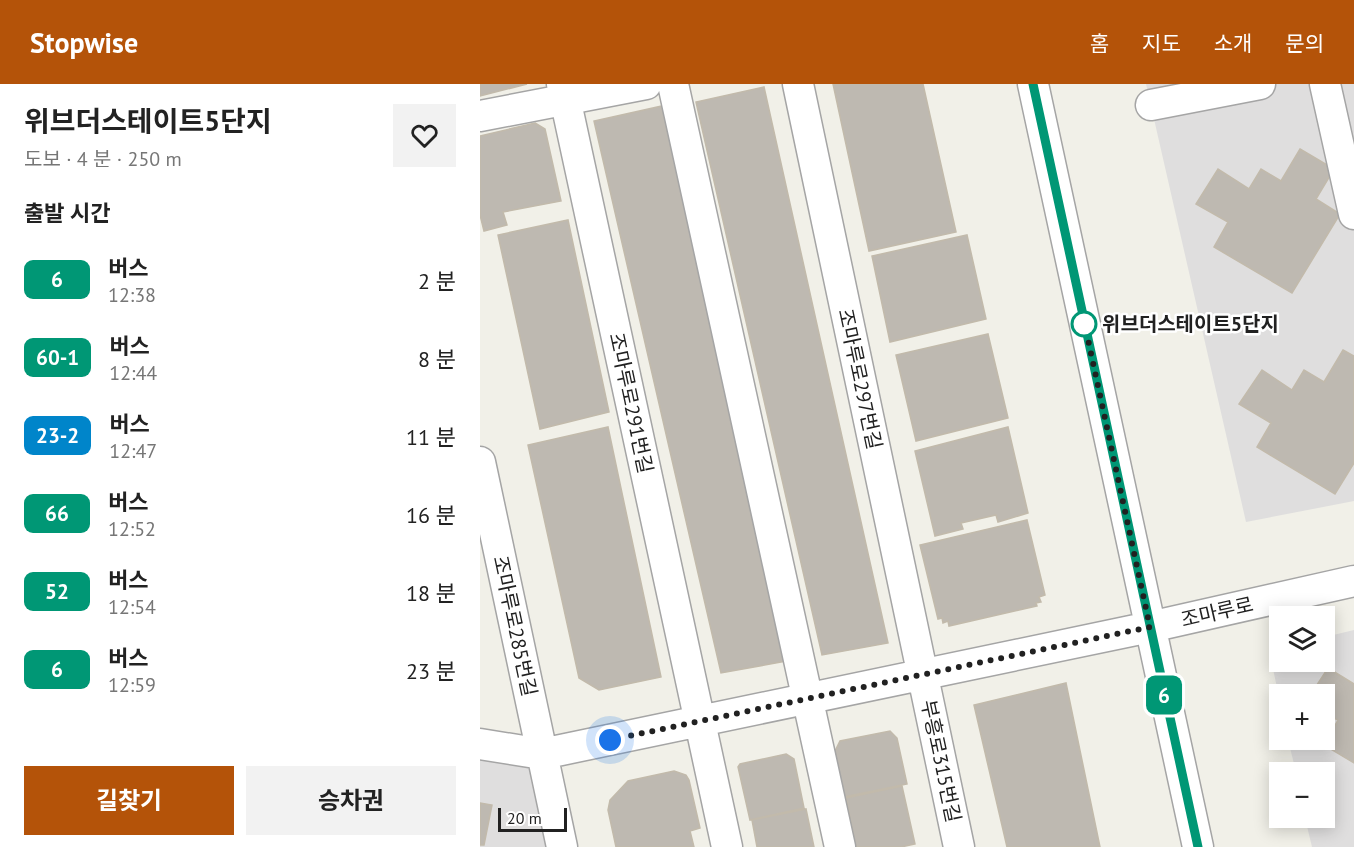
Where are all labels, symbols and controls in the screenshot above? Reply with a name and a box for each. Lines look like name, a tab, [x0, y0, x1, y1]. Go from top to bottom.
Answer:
text: Stopwise	[30, 24, 138, 61]
text: 홈	[1090, 30, 1109, 57]
text: 지도	[1142, 30, 1181, 57]
text: 소개	[1214, 30, 1252, 57]
text: 문의	[1285, 30, 1324, 57]
text: 위브더스테이트5단지	[24, 102, 272, 139]
button: heart	[393, 104, 456, 167]
text: 도보 · 4 분 · 250 m	[24, 146, 182, 172]
text: 출발 시간	[24, 199, 111, 227]
text: 버스	[108, 254, 148, 282]
text: 6	[51, 266, 63, 293]
text: 2 분	[418, 267, 456, 295]
text: 12:38	[108, 282, 156, 308]
street label: 조마루로297번길	[832, 306, 888, 452]
marker: 위브더스테이트5단지	[1071, 311, 1097, 337]
place label: 위브더스테이트5단지	[1102, 311, 1279, 337]
street label: 조마루로291번길	[603, 330, 659, 476]
text: 버스	[109, 332, 150, 360]
text: 60-1	[36, 344, 79, 371]
text: 8 분	[418, 345, 456, 373]
text: 12:44	[109, 360, 157, 386]
text: 버스	[109, 410, 150, 438]
text: 23-2	[36, 422, 79, 449]
text: 11 분	[406, 423, 456, 451]
text: 12:47	[109, 438, 157, 464]
text: 버스	[108, 488, 148, 516]
text: 66	[45, 500, 69, 527]
text: 16 분	[406, 501, 456, 529]
text: 12:52	[108, 516, 156, 542]
street label: 조마루로285번길	[487, 553, 543, 699]
text: 버스	[108, 566, 148, 594]
text: 52	[45, 578, 69, 605]
text: 18 분	[406, 579, 456, 607]
street label: 조마루로	[1178, 591, 1256, 633]
text: 12:54	[108, 594, 156, 620]
map controls	[1269, 606, 1335, 828]
button: layers	[1269, 606, 1335, 672]
text: 버스	[108, 644, 148, 672]
text: 6	[51, 656, 63, 683]
text: 23 분	[406, 657, 456, 685]
text: 12:59	[108, 672, 156, 698]
line badge: 6	[1144, 676, 1184, 714]
text: 6	[1158, 682, 1170, 709]
button: +	[1269, 684, 1335, 750]
street label: 부흥로315번길	[915, 697, 967, 825]
your location	[595, 725, 625, 755]
button: −	[1269, 762, 1335, 828]
button: 길찾기	[24, 766, 234, 835]
button: 승차권	[246, 766, 456, 835]
scale bar	[498, 805, 567, 832]
text: 20 m	[507, 808, 542, 828]

